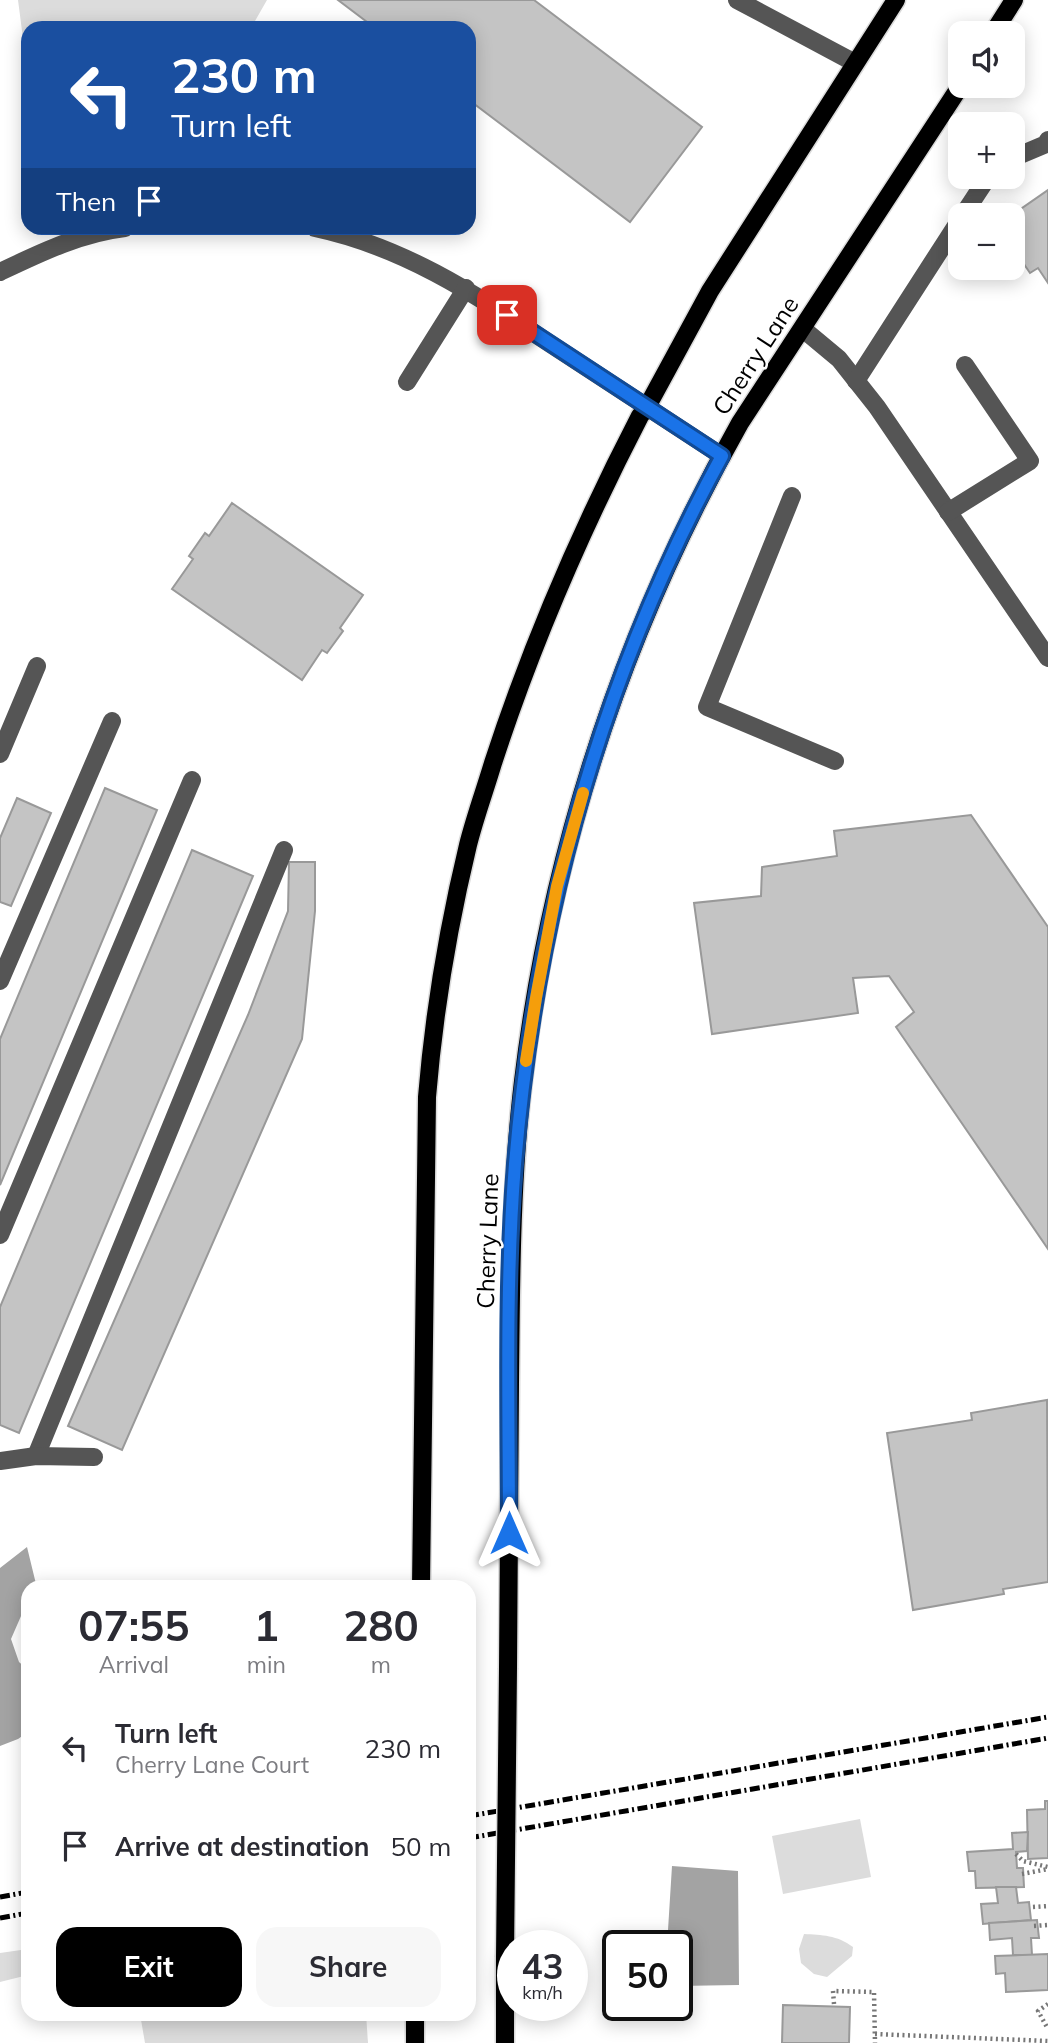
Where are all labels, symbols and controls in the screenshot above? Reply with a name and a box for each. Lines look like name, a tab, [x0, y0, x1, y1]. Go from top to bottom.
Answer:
map controls	[948, 21, 1025, 280]
button: sound	[948, 21, 1025, 98]
text: 230 m	[171, 44, 317, 105]
icon: left	[56, 49, 147, 140]
text: Turn left	[171, 105, 291, 145]
button: +	[948, 112, 1025, 189]
icon: arrive	[130, 182, 168, 220]
text: Then	[56, 185, 116, 218]
button: −	[948, 203, 1025, 280]
pin	[477, 285, 537, 345]
street label: Cherry Lane	[706, 291, 805, 420]
icon: arrive	[488, 296, 526, 334]
street label: Cherry Lane	[470, 1173, 504, 1309]
position arrow	[472, 1496, 546, 1570]
text: 07:55	[78, 1599, 189, 1652]
text: 1	[254, 1599, 279, 1652]
text: 280	[343, 1599, 419, 1652]
text: Arrival	[99, 1650, 169, 1679]
text: min	[247, 1650, 286, 1679]
text: m	[371, 1650, 391, 1679]
text: Turn left	[115, 1717, 217, 1750]
icon: left	[56, 1729, 94, 1767]
text: 230 m	[365, 1732, 441, 1765]
text: Cherry Lane Court	[115, 1750, 309, 1779]
icon: arrive	[56, 1827, 94, 1865]
text: Arrive at destination	[115, 1830, 370, 1863]
text: 50 m	[391, 1830, 451, 1863]
button: Exit	[56, 1927, 242, 2007]
button: Share	[256, 1927, 441, 2007]
speed limit sign: 50	[602, 1930, 693, 2021]
text: 43	[521, 1944, 564, 1988]
text: km/h	[522, 1981, 563, 2004]

